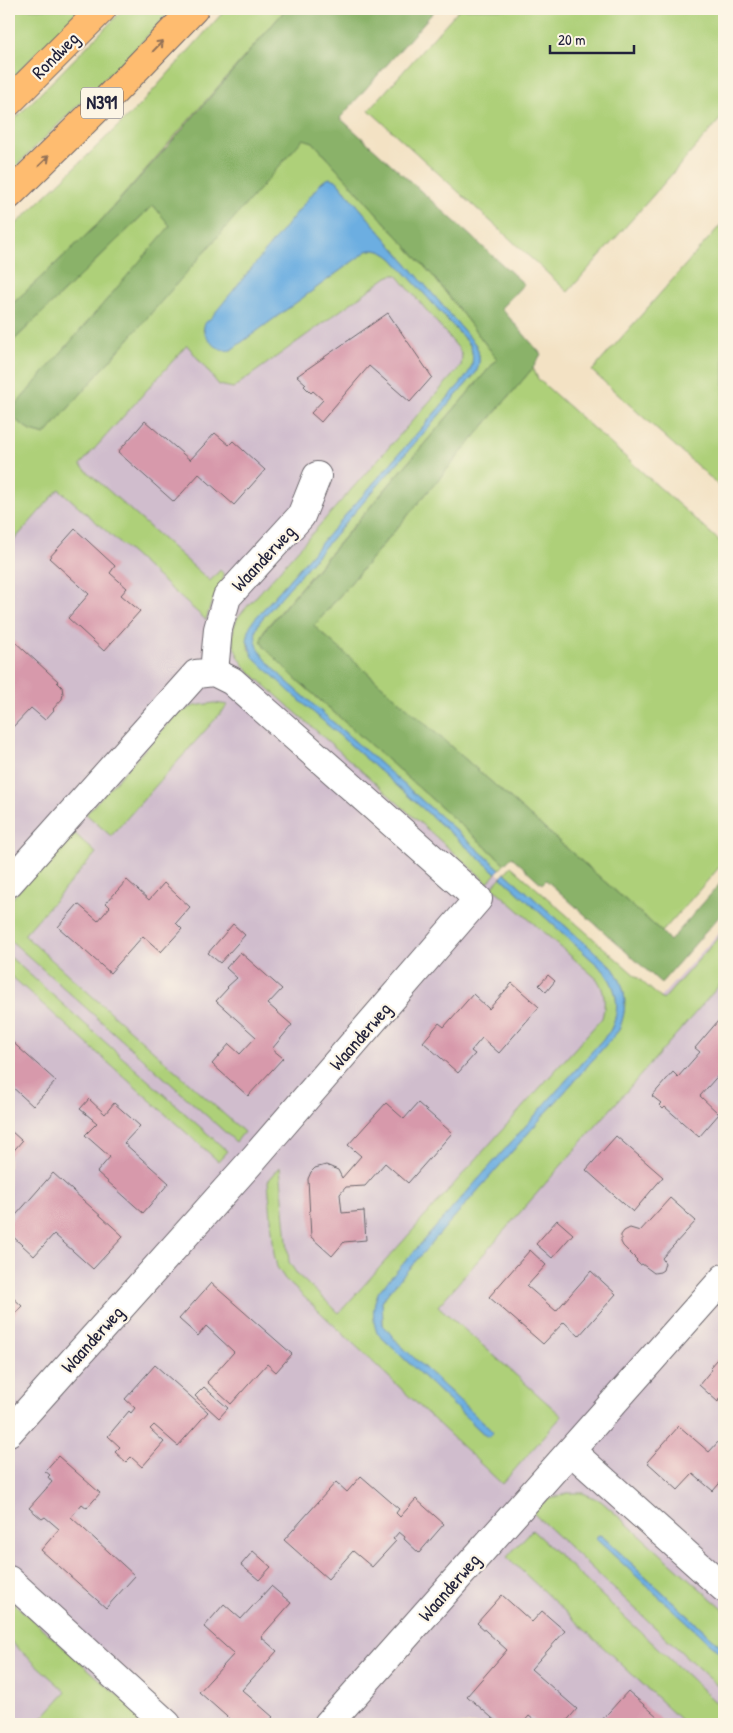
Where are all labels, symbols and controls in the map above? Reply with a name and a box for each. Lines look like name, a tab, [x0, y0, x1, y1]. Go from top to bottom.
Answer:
scale bar	[550, 22, 634, 54]
street label: Rondweg	[26, 26, 84, 84]
text: 20 m	[558, 29, 585, 50]
one-way arrow	[152, 39, 164, 52]
road number: N391	[81, 88, 123, 119]
one-way arrow	[37, 155, 50, 167]
street label: Waanderweg	[225, 519, 301, 597]
street label: Waanderweg	[323, 996, 397, 1076]
street label: Waanderweg	[55, 1300, 129, 1378]
street label: Waanderweg	[412, 1547, 486, 1627]

